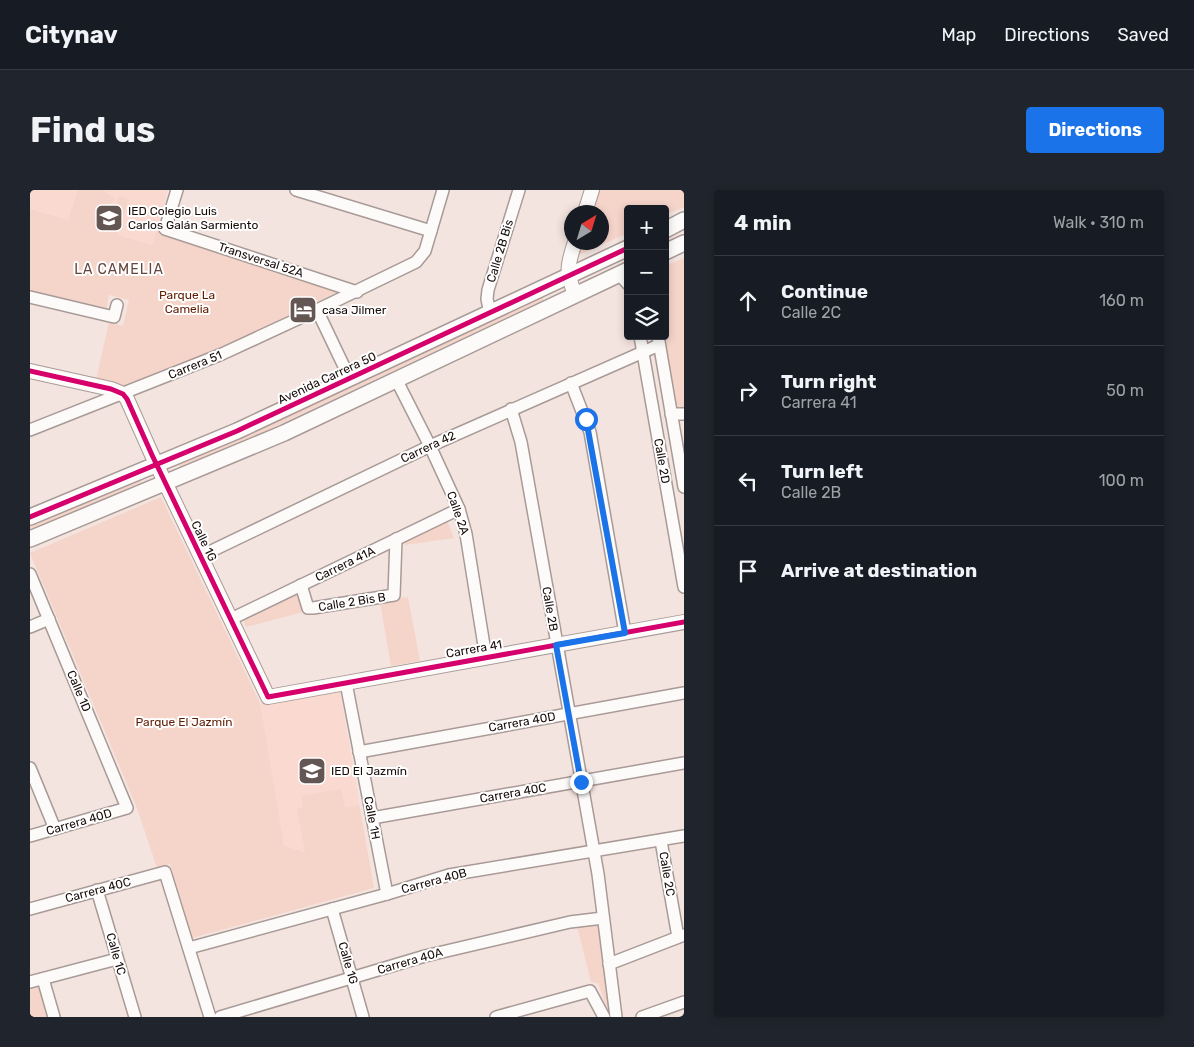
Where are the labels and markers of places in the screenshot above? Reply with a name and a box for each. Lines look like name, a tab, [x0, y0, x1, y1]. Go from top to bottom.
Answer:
school or university icon: IED Colegio Luis Carlos Galán Sarmiento	[94, 203, 124, 233]
place label: IED Colegio Luis Carlos Galán Sarmiento	[128, 204, 258, 232]
hotel icon: casa Jilmer	[288, 295, 318, 325]
place label: casa Jilmer	[322, 303, 387, 317]
school or university icon: IED El Jazmín	[297, 756, 327, 786]
place label: IED El Jazmín	[331, 764, 407, 778]

